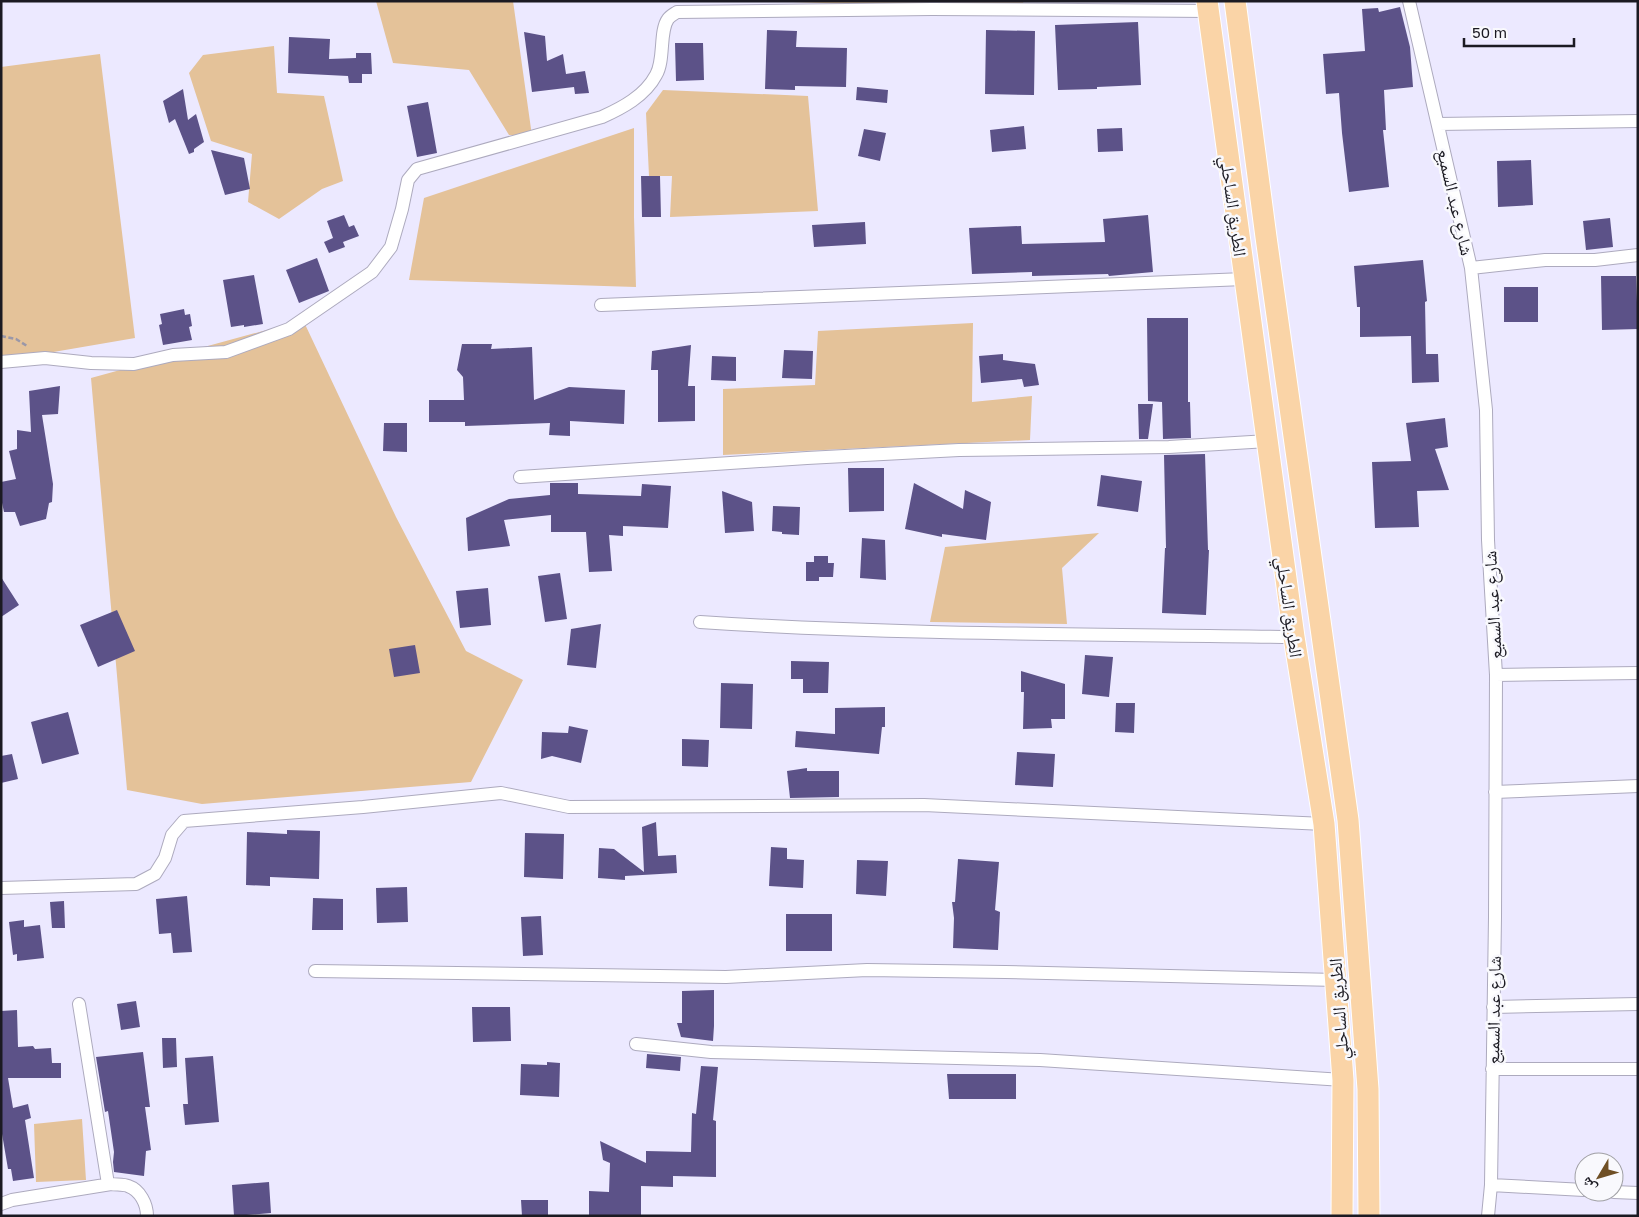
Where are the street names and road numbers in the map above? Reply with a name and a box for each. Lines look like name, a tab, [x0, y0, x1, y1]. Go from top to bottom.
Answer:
street label: شارع عبد السميع	[1431, 147, 1479, 258]
street label: الطريق الساحلي	[1211, 154, 1252, 259]
street label: شارع عبد السميع	[1478, 550, 1508, 660]
street label: الطريق الساحلي	[1267, 555, 1308, 660]
street label: شارع عبد السميع	[1481, 955, 1507, 1065]
street label: الطريق الساحلي	[1323, 957, 1357, 1061]

